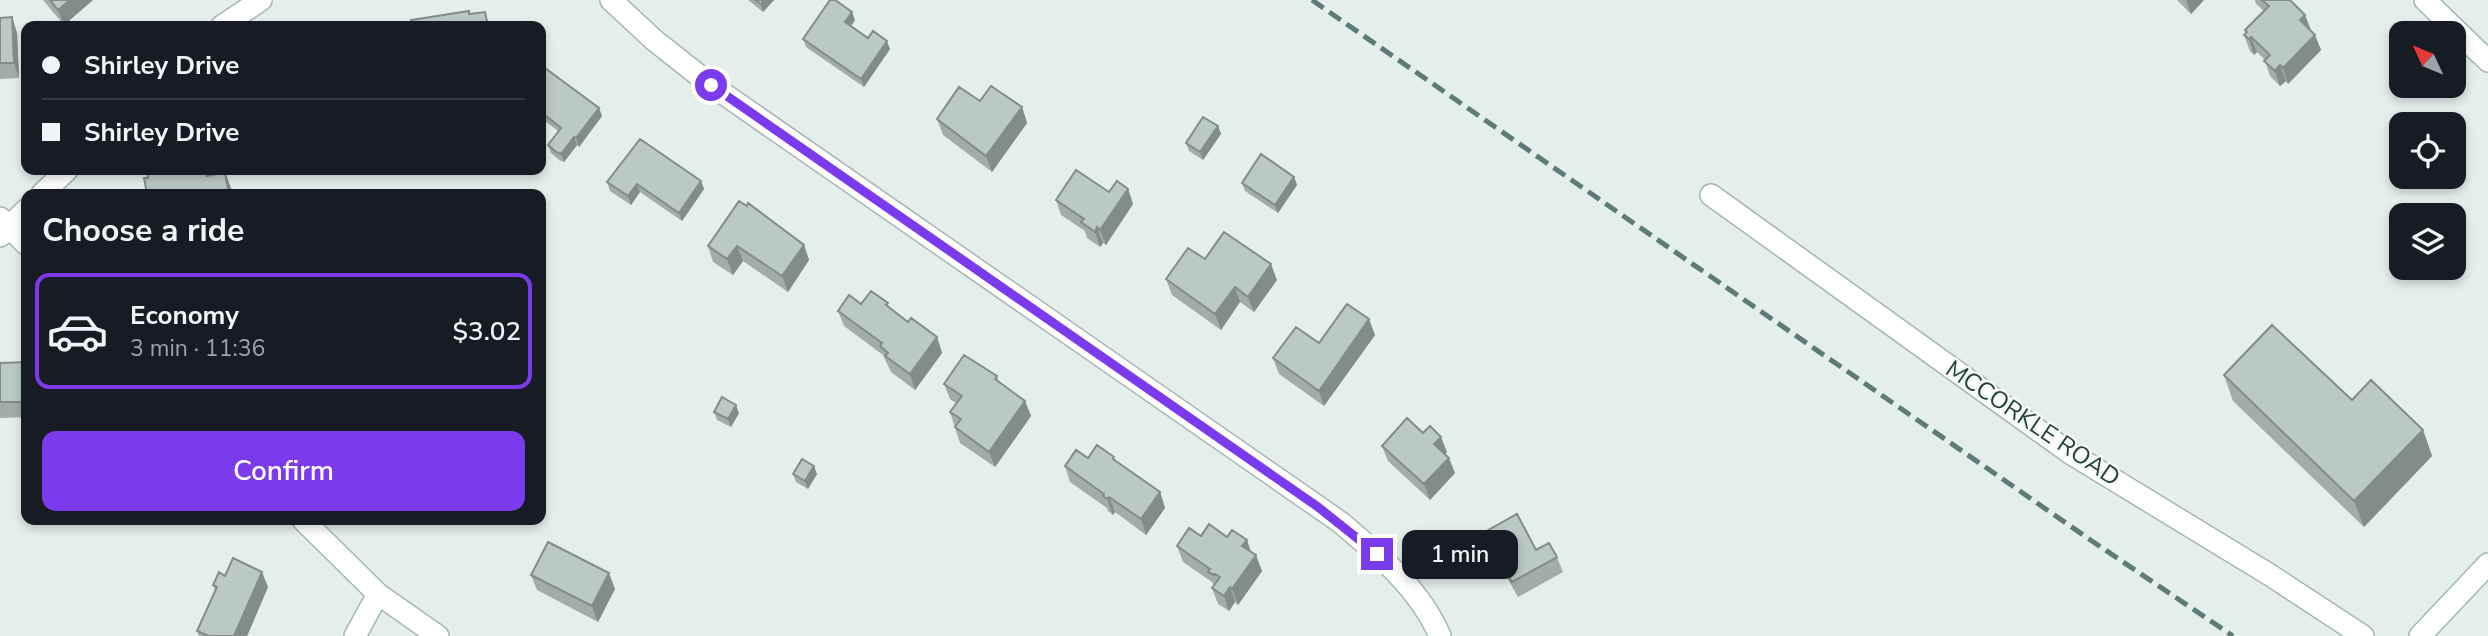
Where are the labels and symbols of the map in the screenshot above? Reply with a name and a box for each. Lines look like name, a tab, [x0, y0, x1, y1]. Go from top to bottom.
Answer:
north arrow	[2389, 21, 2466, 98]
route start	[695, 69, 727, 101]
street label: MCCORKLE ROAD	[1940, 353, 2126, 493]
callout: 1 min	[1402, 530, 1517, 578]
route end	[1361, 538, 1393, 570]

